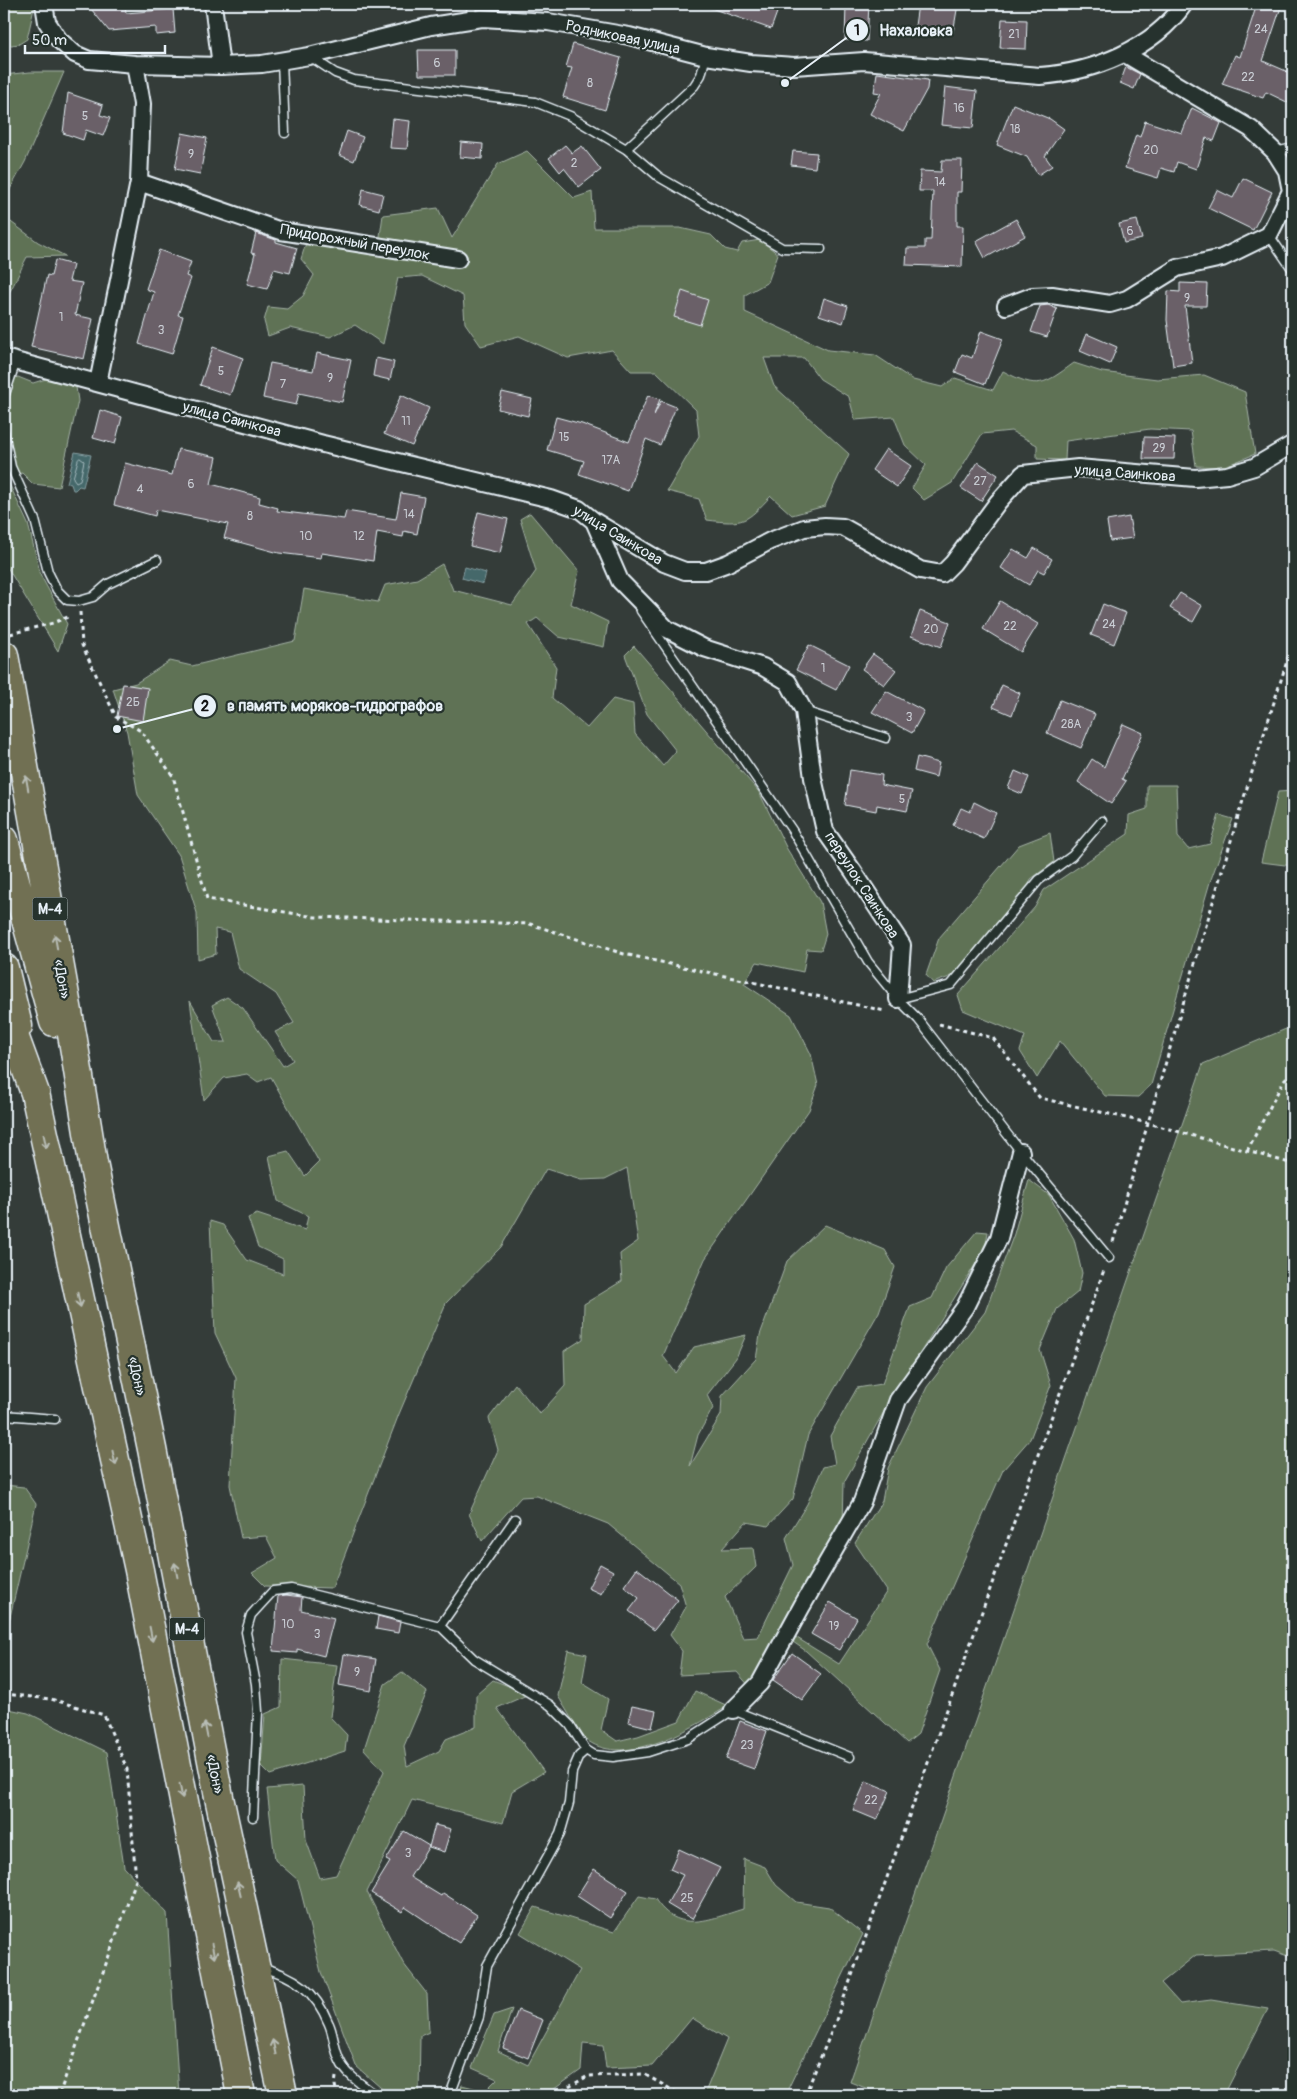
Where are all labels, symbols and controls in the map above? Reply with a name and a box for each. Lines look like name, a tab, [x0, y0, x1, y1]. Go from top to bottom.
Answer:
callout: Нахаловка	[844, 15, 963, 46]
street label: Родниковая улица	[564, 16, 682, 59]
text: 1	[854, 21, 860, 40]
text: Нахаловка	[879, 21, 953, 41]
scale bar	[25, 22, 165, 54]
house number: 24	[1254, 22, 1268, 37]
house number: 21	[1008, 27, 1020, 42]
text: 50 m	[32, 31, 67, 50]
house number: 6	[434, 56, 441, 71]
house number: 22	[1241, 70, 1255, 85]
house number: 8	[587, 76, 593, 91]
house number: 16	[953, 101, 965, 116]
house number: 5	[82, 109, 88, 124]
house number: 18	[1010, 122, 1020, 137]
house number: 20	[1144, 143, 1158, 158]
house number: 9	[188, 147, 194, 162]
house number: 2	[571, 156, 578, 171]
house number: 14	[934, 175, 946, 190]
street label: Придорожный переулок	[279, 220, 432, 265]
house number: 6	[1127, 224, 1134, 239]
house number: 9	[1184, 291, 1190, 306]
house number: 1	[59, 310, 63, 325]
house number: 3	[158, 323, 165, 338]
house number: 5	[218, 364, 224, 379]
house number: 9	[327, 371, 333, 386]
house number: 7	[280, 377, 287, 392]
street label: улица Саинкова	[180, 397, 283, 442]
house number: 11	[401, 414, 411, 429]
house number: 15	[558, 430, 570, 445]
house number: 29	[1153, 441, 1165, 456]
house number: 17А	[602, 453, 621, 468]
street label: улица Саинкова	[1073, 460, 1176, 487]
house number: 27	[973, 474, 987, 489]
house number: 6	[188, 477, 195, 492]
house number: 4	[137, 482, 144, 497]
street label: улица Саинкова	[569, 501, 666, 570]
house number: 14	[403, 507, 415, 522]
house number: 8	[247, 509, 253, 524]
house number: 10	[300, 529, 312, 544]
house number: 12	[353, 529, 365, 544]
house number: 24	[1102, 617, 1116, 632]
house number: 22	[1003, 619, 1017, 634]
house number: 20	[924, 622, 938, 637]
house number: 1	[821, 661, 825, 676]
callout: в память моряков-гидрографов	[192, 690, 453, 721]
house number: 2Б	[126, 695, 140, 710]
text: в память моряков-гидрографов	[227, 696, 443, 716]
text: 2	[201, 697, 209, 716]
house number: 3	[906, 710, 913, 725]
house number: 28А	[1061, 717, 1081, 732]
one-way arrow	[21, 775, 31, 791]
house number: 5	[899, 792, 905, 807]
street label: переулок Саинкова	[820, 828, 903, 942]
road number: М-4	[32, 898, 68, 921]
one-way arrow	[50, 935, 60, 951]
street label: «Дон»	[49, 958, 74, 1001]
one-way arrow	[41, 1132, 50, 1148]
one-way arrow	[75, 1291, 84, 1307]
street label: «Дон»	[123, 1355, 150, 1398]
one-way arrow	[110, 1450, 119, 1466]
one-way arrow	[170, 1562, 180, 1578]
house number: 10	[282, 1617, 294, 1632]
road number: М-4	[170, 1618, 204, 1640]
house number: 19	[829, 1619, 839, 1634]
one-way arrow	[147, 1626, 156, 1642]
house number: 3	[314, 1627, 321, 1642]
house number: 9	[354, 1665, 360, 1680]
one-way arrow	[201, 1722, 211, 1738]
house number: 23	[740, 1738, 754, 1753]
street label: «Дон»	[201, 1753, 228, 1796]
one-way arrow	[177, 1783, 187, 1799]
house number: 22	[864, 1793, 878, 1808]
house number: 3	[405, 1846, 412, 1861]
one-way arrow	[234, 1881, 243, 1897]
house number: 25	[680, 1891, 694, 1906]
one-way arrow	[209, 1942, 218, 1958]
one-way arrow	[269, 2040, 278, 2056]

